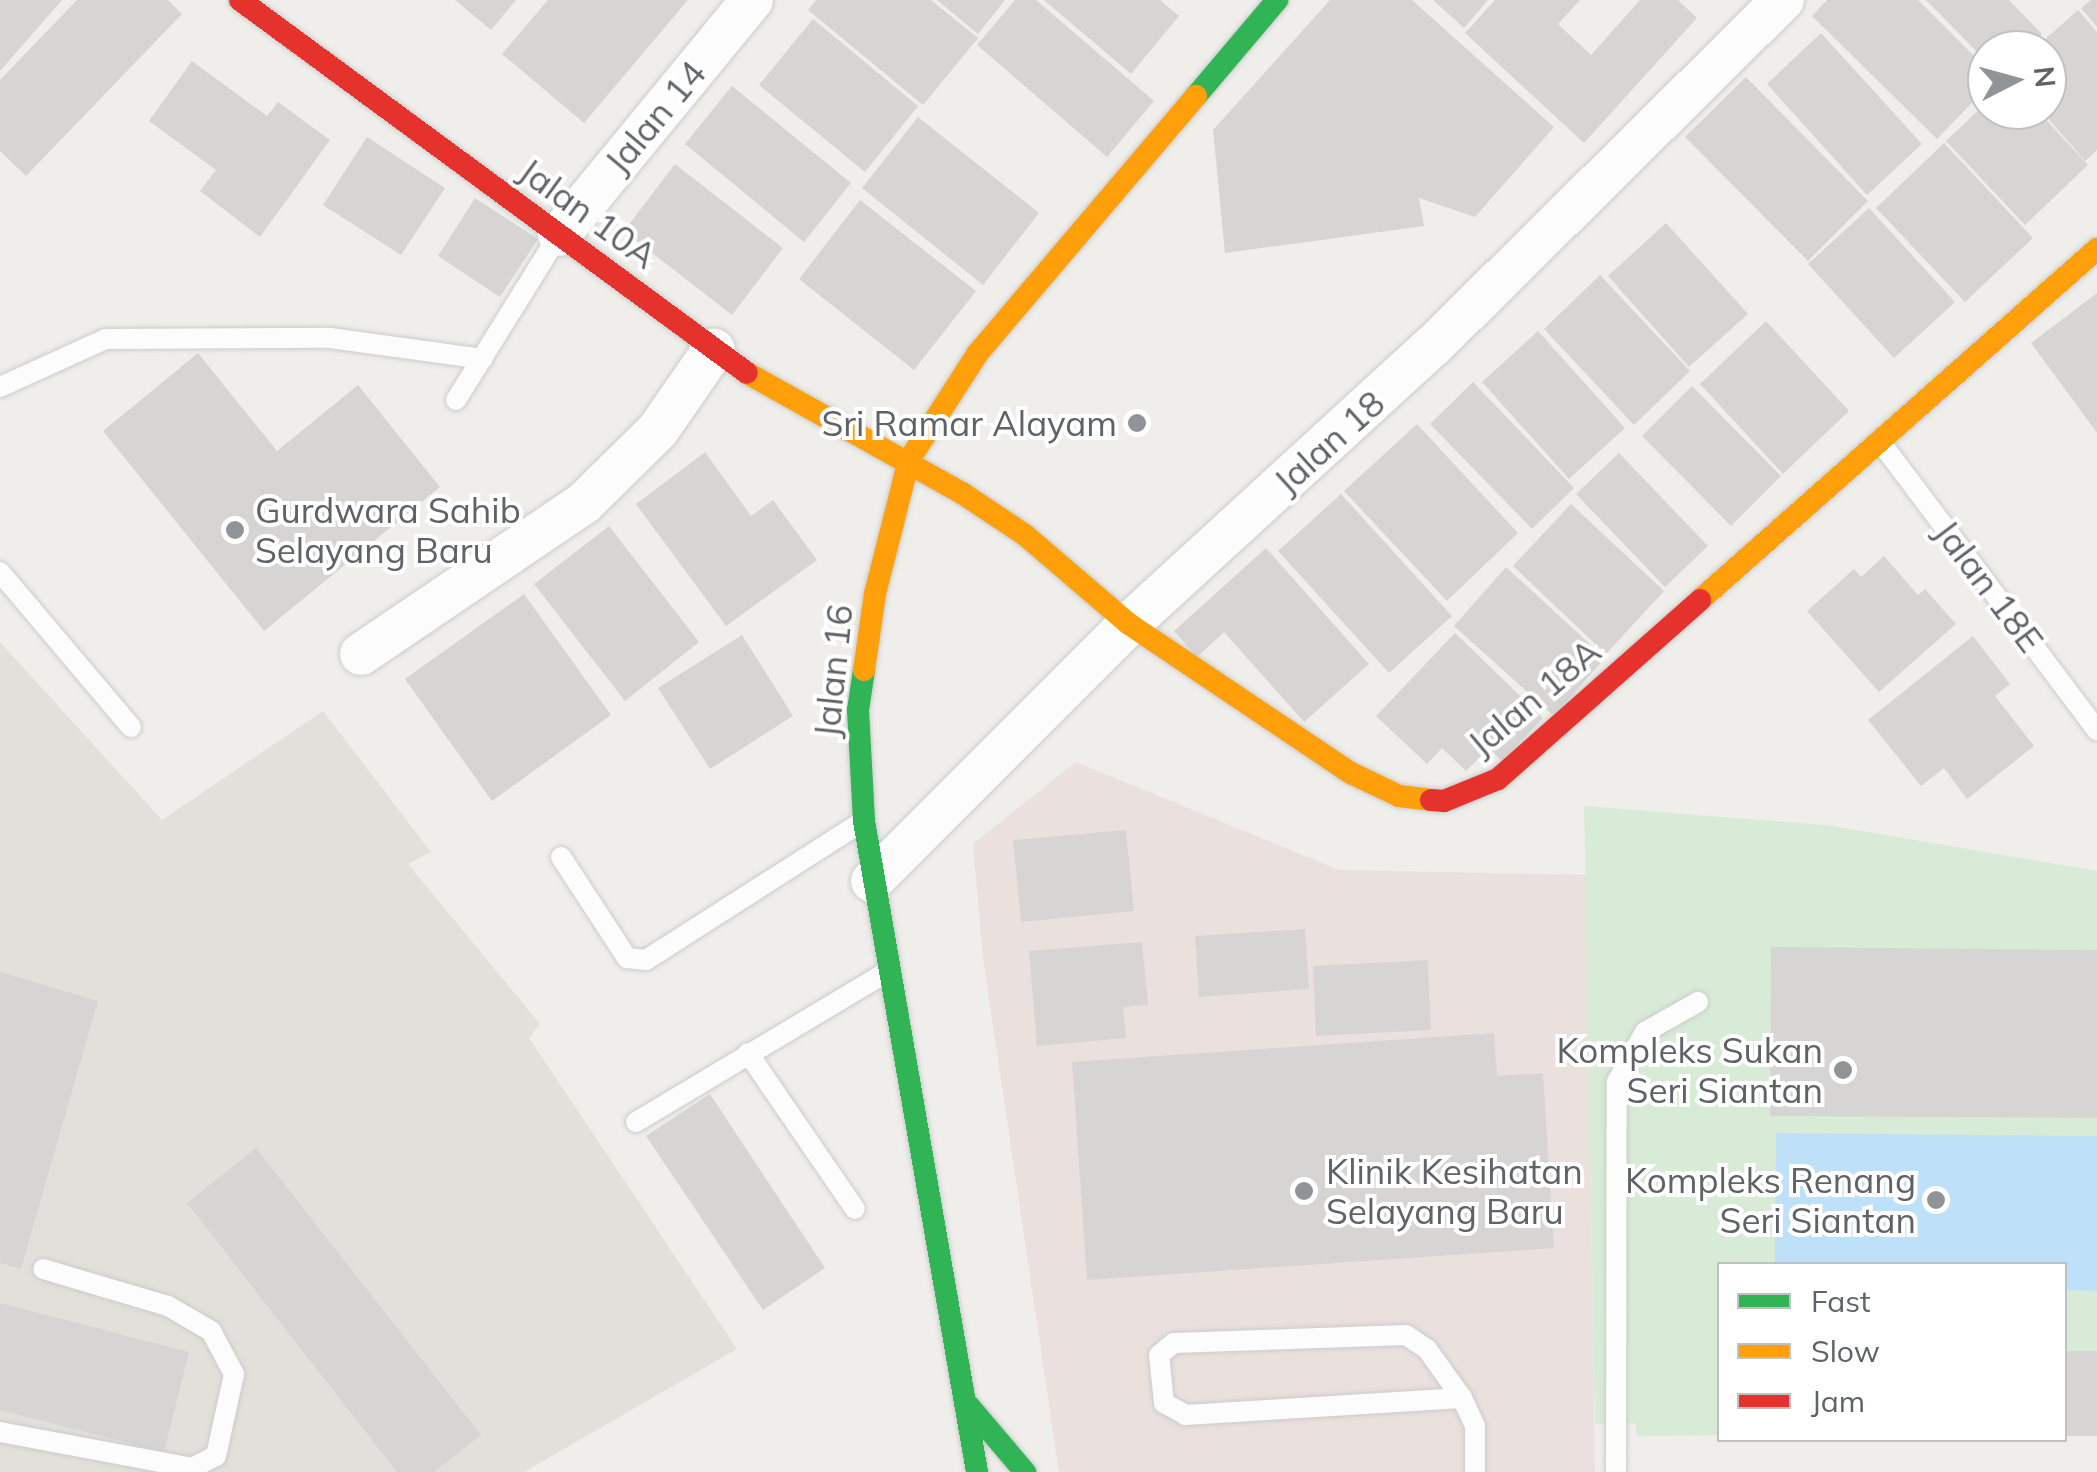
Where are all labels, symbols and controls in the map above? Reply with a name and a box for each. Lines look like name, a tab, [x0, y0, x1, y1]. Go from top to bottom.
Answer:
north arrow	[1967, 30, 2067, 130]
street label: Jalan 14	[596, 52, 714, 182]
text: N	[2027, 65, 2064, 89]
street label: Jalan 10A	[511, 149, 665, 277]
street label: Jalan 18	[1265, 382, 1393, 502]
place label: Sri Ramar Alayam	[821, 402, 1117, 444]
marker: Sri Ramar Alayam	[1126, 412, 1148, 434]
place label: Gurdwara Sahib Selayang Baru	[255, 489, 521, 571]
street label: Jalan 18E	[1926, 512, 2052, 660]
marker: Gurdwara Sahib Selayang Baru	[224, 519, 246, 541]
street label: Jalan 16	[805, 602, 861, 740]
street label: Jalan 18A	[1460, 630, 1608, 764]
place label: Kompleks Sukan Seri Siantan	[1557, 1029, 1823, 1111]
marker: Kompleks Sukan Seri Siantan	[1832, 1059, 1854, 1081]
place label: Klinik Kesihatan Selayang Baru	[1326, 1150, 1583, 1232]
place label: Kompleks Renang Seri Siantan	[1625, 1159, 1916, 1241]
marker: Klinik Kesihatan Selayang Baru	[1291, 1178, 1317, 1204]
marker: Kompleks Renang Seri Siantan	[1925, 1189, 1947, 1211]
legend	[1717, 1262, 2067, 1442]
text: Fast	[1811, 1282, 1871, 1320]
text: Slow	[1811, 1332, 1880, 1370]
text: Jam	[1811, 1382, 1865, 1420]

